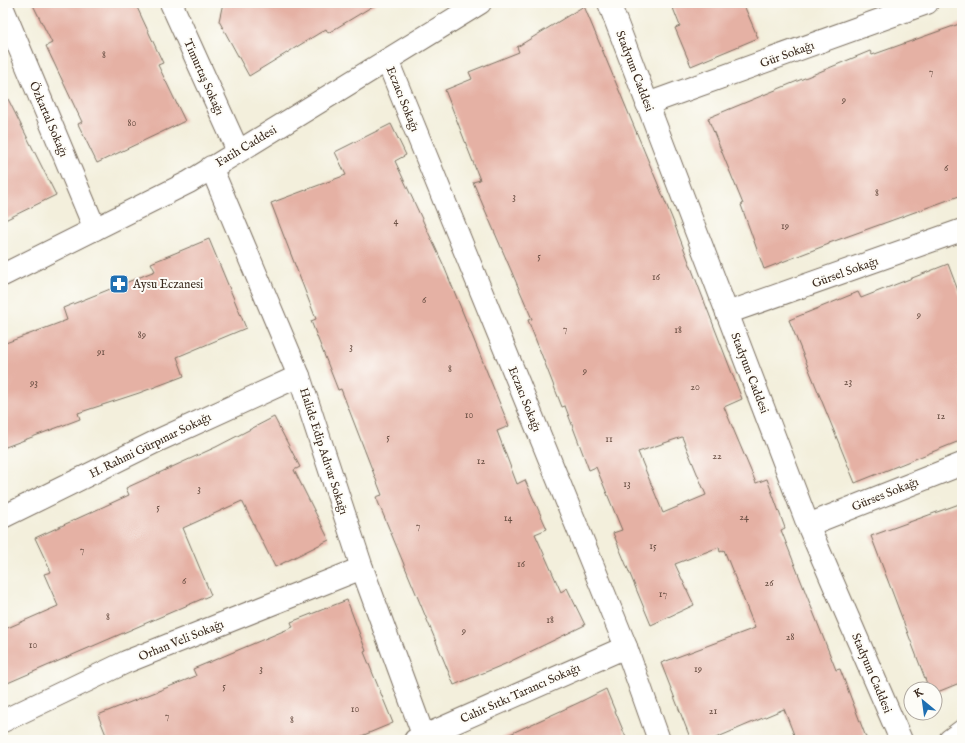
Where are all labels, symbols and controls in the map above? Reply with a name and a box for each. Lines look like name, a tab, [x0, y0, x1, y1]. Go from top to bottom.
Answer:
street label: Stadyum Caddesi	[612, 29, 657, 114]
street label: Timurtaş Sokağı	[180, 37, 227, 118]
street label: Gür Sokağı	[758, 38, 816, 71]
house number: 8	[102, 49, 106, 62]
street label: Eczacı Sokağı	[383, 64, 422, 134]
house number: 7	[929, 66, 934, 79]
street label: Özkartal Sokağı	[26, 79, 72, 159]
house number: 9	[841, 94, 846, 107]
house number: 80	[128, 117, 136, 130]
street label: Fatih Caddesi	[213, 122, 279, 170]
house number: 6	[944, 162, 949, 175]
house number: 8	[875, 187, 879, 200]
house number: 3	[512, 191, 516, 204]
house number: 4	[394, 215, 399, 228]
house number: 19	[781, 220, 789, 233]
house number: 5	[537, 250, 541, 263]
street label: Gürsel Sokağı	[810, 254, 880, 291]
house number: 16	[652, 271, 661, 284]
pharmacy icon: Aysu Eczanesi	[108, 273, 130, 295]
place label: Aysu Eczanesi	[132, 277, 203, 292]
house number: 6	[422, 294, 427, 307]
house number: 9	[916, 309, 921, 322]
house number: 7	[563, 323, 568, 336]
house number: 18	[674, 324, 682, 337]
house number: 89	[138, 329, 146, 342]
street label: Stadyum Caddesi	[727, 331, 772, 416]
house number: 3	[349, 341, 353, 354]
house number: 91	[96, 346, 105, 359]
house number: 8	[448, 363, 452, 376]
street label: Eczacı Sokağı	[505, 364, 544, 434]
house number: 9	[582, 365, 587, 378]
house number: 23	[844, 376, 852, 389]
house number: 93	[29, 377, 38, 390]
house number: 20	[690, 381, 700, 394]
street label: Halide Edip Adıvar Sokağı	[295, 386, 351, 517]
street label: H. Rahmi Gürpınar Sokağı	[87, 409, 214, 482]
house number: 10	[465, 409, 473, 422]
house number: 12	[937, 410, 946, 423]
house number: 5	[386, 431, 390, 444]
house number: 11	[605, 433, 613, 446]
house number: 22	[712, 450, 722, 463]
house number: 12	[477, 455, 486, 468]
street label: Gürses Sokağı	[850, 474, 921, 515]
house number: 13	[623, 478, 631, 491]
house number: 3	[197, 483, 201, 496]
house number: 5	[156, 501, 160, 514]
house number: 24	[739, 511, 749, 524]
house number: 14	[504, 512, 512, 525]
house number: 7	[416, 520, 421, 533]
house number: 15	[649, 540, 657, 553]
house number: 7	[80, 544, 85, 557]
house number: 16	[517, 558, 526, 571]
house number: 6	[182, 575, 187, 588]
house number: 26	[765, 577, 774, 590]
house number: 17	[659, 588, 668, 601]
house number: 8	[106, 611, 110, 624]
house number: 18	[546, 614, 554, 627]
street label: Orhan Veli Sokağı	[136, 617, 226, 664]
house number: 9	[461, 625, 466, 638]
house number: 28	[786, 631, 794, 644]
street label: Stadyum Caddesi	[848, 631, 895, 715]
house number: 10	[29, 639, 37, 652]
street label: Cahit Sıtkı Tarancı Sokağı	[458, 660, 582, 727]
house number: 3	[259, 663, 263, 676]
house number: 19	[694, 663, 702, 676]
house number: 5	[222, 680, 226, 693]
north arrow	[903, 681, 943, 721]
text: K	[912, 685, 926, 701]
house number: 10	[351, 703, 359, 716]
house number: 21	[709, 705, 717, 718]
house number: 7	[165, 710, 170, 723]
house number: 8	[290, 714, 294, 727]

